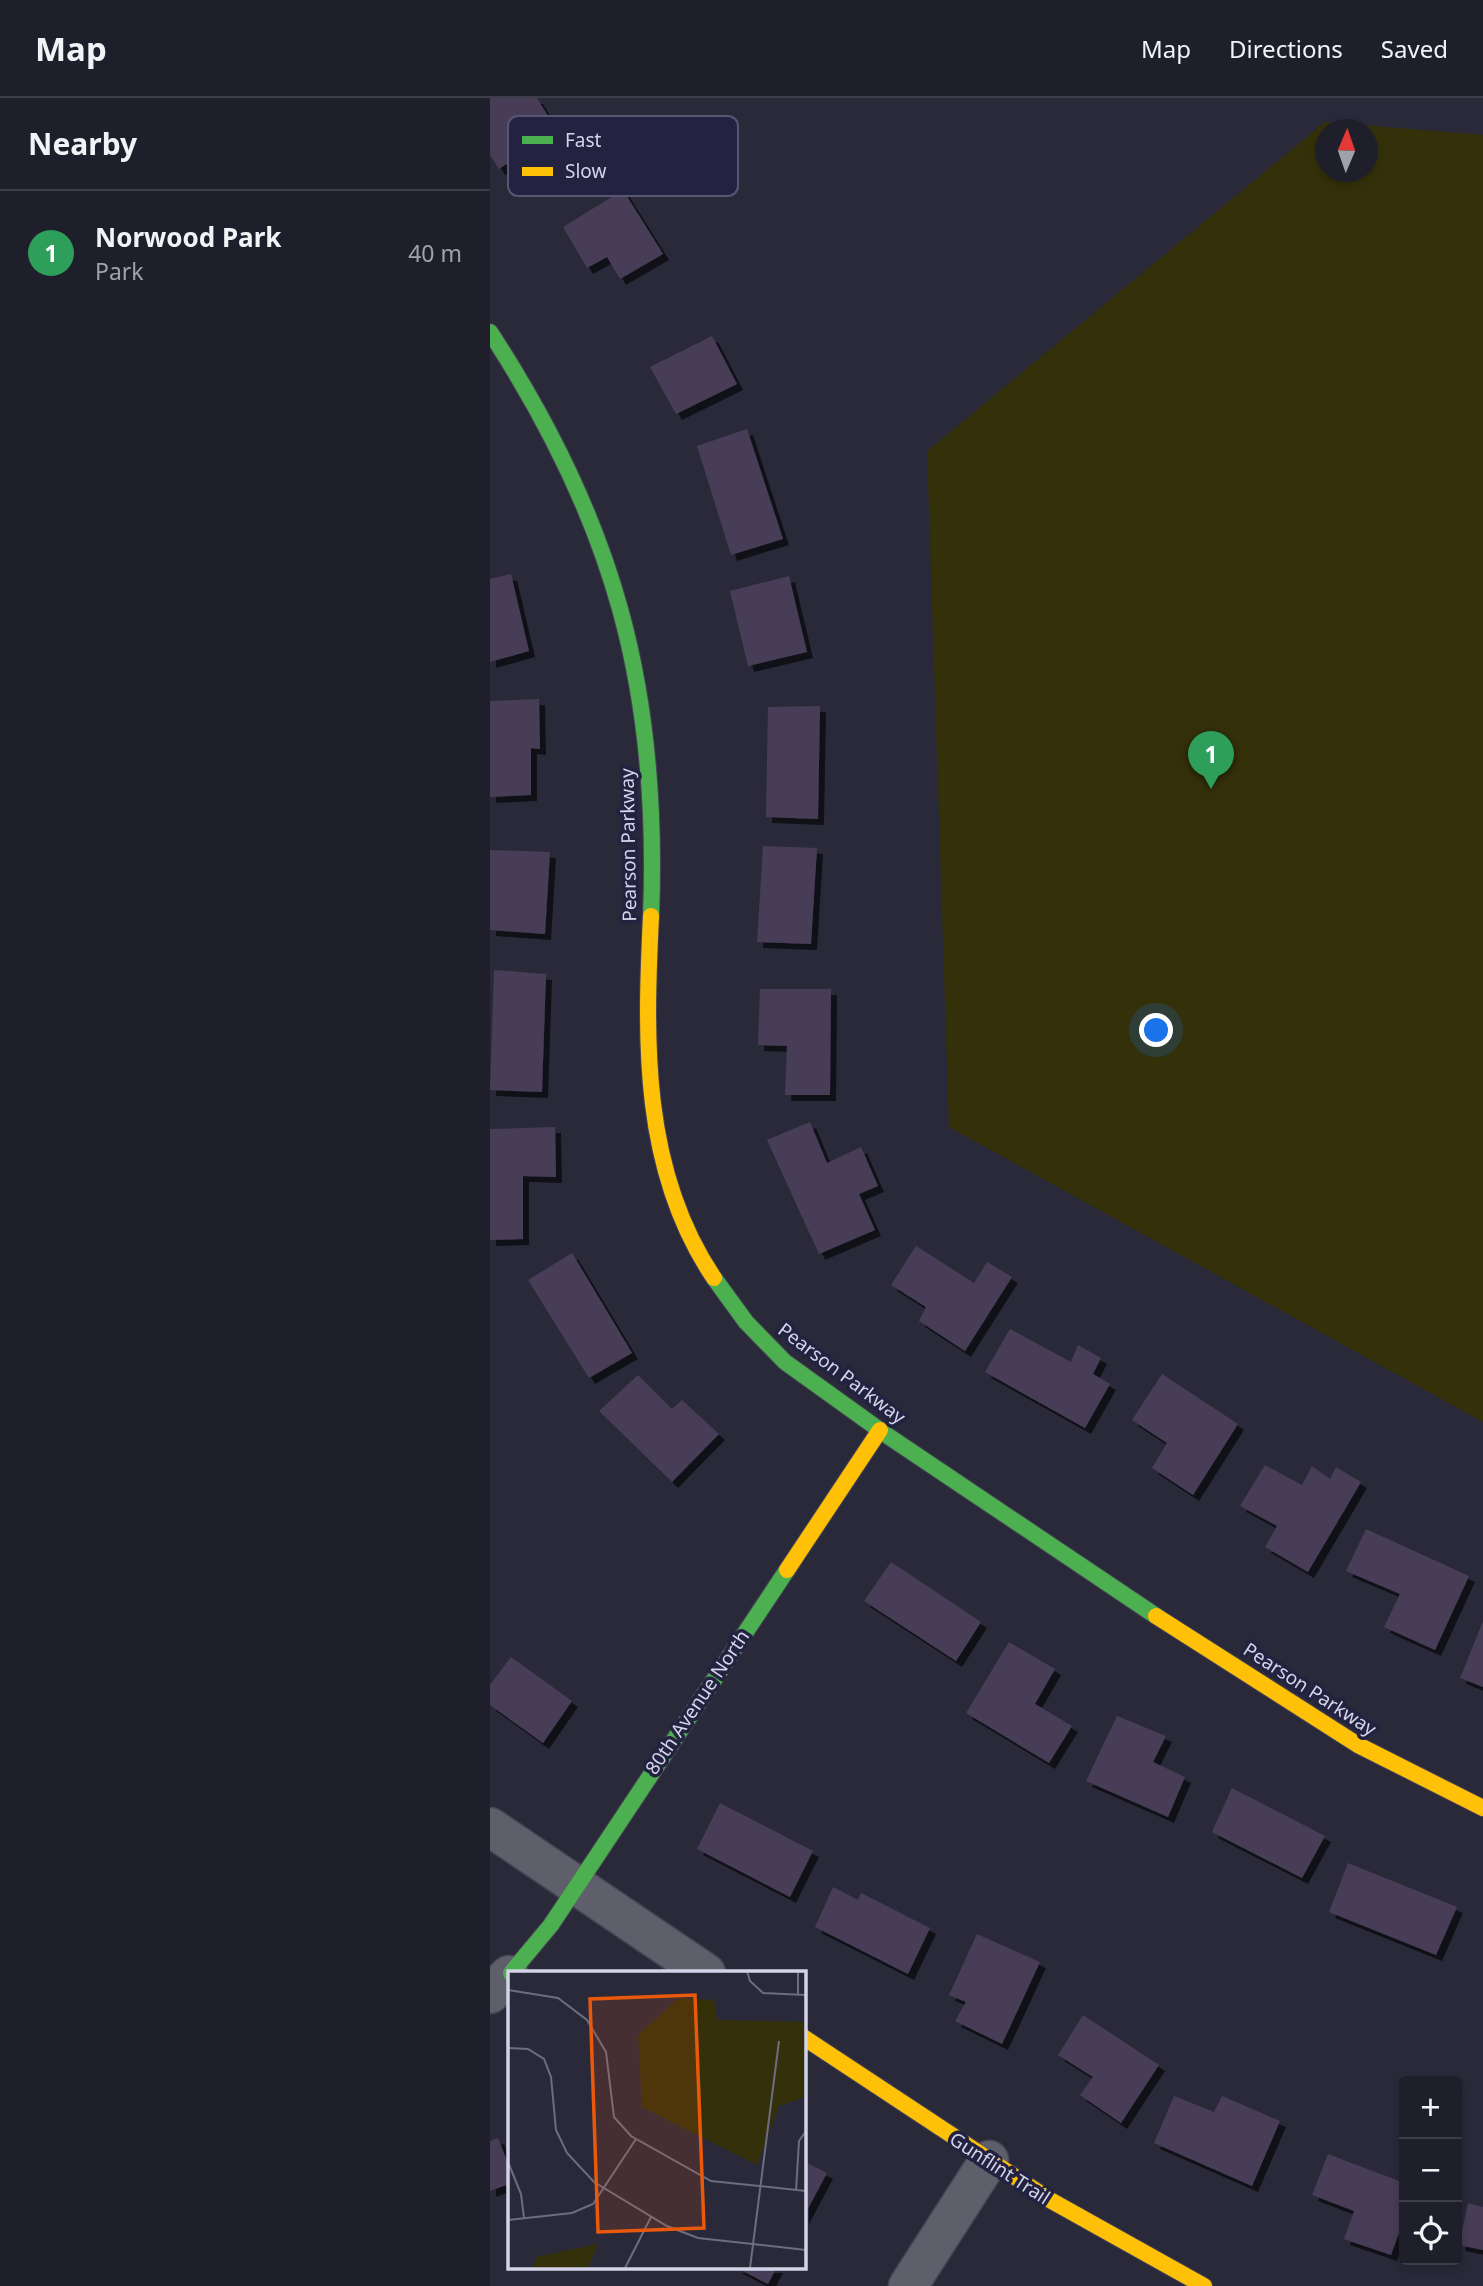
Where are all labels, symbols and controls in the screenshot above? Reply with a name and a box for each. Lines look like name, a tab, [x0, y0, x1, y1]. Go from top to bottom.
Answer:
text: Map	[35, 26, 107, 71]
text: Map	[1141, 32, 1191, 65]
text: Directions	[1229, 32, 1343, 65]
text: Saved	[1381, 32, 1448, 65]
legend	[508, 116, 738, 196]
north arrow	[1315, 119, 1378, 182]
text: Nearby	[28, 123, 137, 164]
text: Fast	[565, 127, 602, 153]
text: Slow	[565, 158, 606, 184]
text: Norwood Park	[95, 219, 281, 255]
text: 1	[44, 237, 58, 269]
text: 40 m	[408, 237, 462, 269]
text: Park	[95, 255, 144, 287]
pin: 1	[1188, 731, 1234, 789]
street label: Pearson Parkway	[614, 768, 642, 922]
your location	[1139, 1013, 1173, 1047]
street label: Pearson Parkway	[773, 1316, 911, 1430]
street label: 80th Avenue North	[639, 1625, 755, 1779]
street label: Pearson Parkway	[1239, 1636, 1382, 1742]
inset map	[508, 1971, 805, 2268]
map controls	[1399, 2076, 1462, 2265]
button: +	[1399, 2076, 1462, 2139]
street label: Gunflint Trail	[945, 2126, 1055, 2210]
button: −	[1399, 2139, 1462, 2202]
button: locate	[1399, 2202, 1462, 2265]

